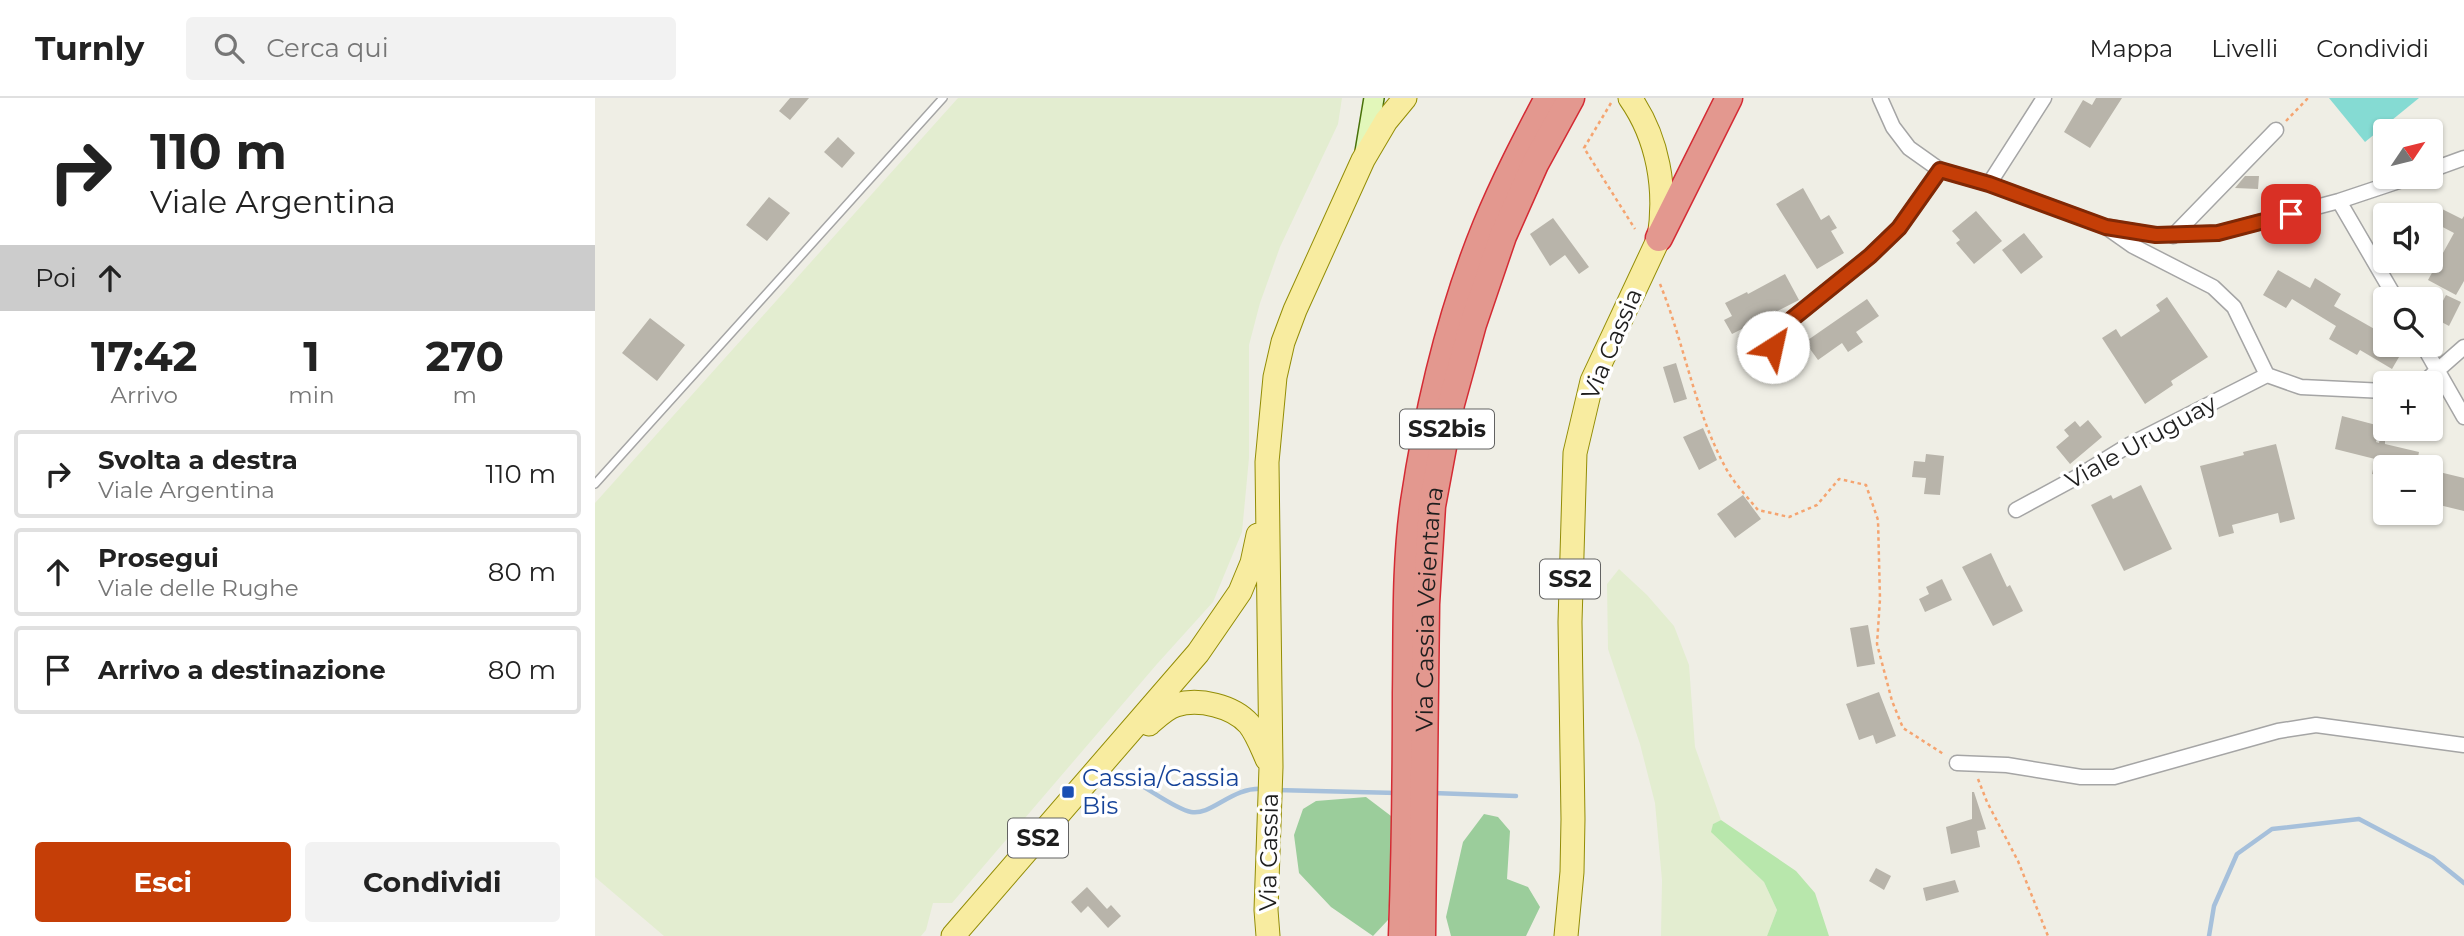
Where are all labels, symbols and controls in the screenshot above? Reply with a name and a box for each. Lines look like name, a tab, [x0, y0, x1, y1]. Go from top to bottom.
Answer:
search box	[186, 17, 676, 80]
text: Turnly	[35, 28, 144, 68]
icon: search	[210, 29, 248, 67]
text: Cerca qui	[266, 32, 389, 64]
text: Mappa	[2090, 34, 2173, 63]
text: Livelli	[2211, 34, 2278, 63]
text: Condividi	[2316, 34, 2429, 63]
north arrow	[2373, 119, 2443, 189]
map controls	[2373, 119, 2443, 525]
text: 110 m	[150, 122, 287, 181]
icon: right	[35, 126, 126, 217]
text: Viale Argentina	[150, 182, 396, 221]
pin	[2261, 184, 2321, 244]
icon: arrive	[2272, 195, 2310, 233]
button: sound	[2373, 203, 2443, 273]
icon: ahead	[91, 259, 129, 297]
text: Poi	[35, 262, 77, 294]
street label: Via Cassia	[1575, 284, 1648, 404]
button: search	[2373, 287, 2443, 357]
position arrow	[1736, 310, 1810, 384]
text: 17:42	[91, 330, 197, 382]
text: 1	[303, 330, 320, 382]
text: 270	[425, 330, 504, 382]
button: +	[2373, 371, 2443, 441]
text: Arrivo	[111, 381, 178, 409]
text: min	[288, 381, 335, 409]
text: m	[453, 381, 477, 409]
street label: Viale Uruguay	[2060, 388, 2221, 495]
road number: SS2bis	[1400, 410, 1494, 448]
text: Svolta a destra	[98, 444, 298, 476]
icon: right	[39, 455, 77, 493]
button: −	[2373, 455, 2443, 525]
text: 110 m	[486, 458, 556, 490]
text: Viale Argentina	[98, 476, 275, 504]
street label: Via Cassia Veientana	[1409, 484, 1449, 732]
text: Prosegui	[98, 542, 219, 574]
icon: ahead	[39, 553, 77, 591]
text: 80 m	[488, 556, 556, 588]
road number: SS2	[1540, 559, 1600, 598]
text: Viale delle Rughe	[98, 574, 299, 602]
icon: arrive	[39, 651, 77, 689]
text: Arrivo a destinazione	[98, 654, 386, 686]
text: 80 m	[488, 654, 556, 686]
place label: Cassia/Cassia Bis	[1082, 763, 1240, 820]
marker: Cassia/Cassia Bis	[1060, 784, 1076, 800]
street label: Via Cassia	[1253, 793, 1284, 911]
road number: SS2	[1008, 818, 1068, 858]
button: Esci	[35, 842, 291, 922]
button: Condividi	[305, 842, 560, 922]

